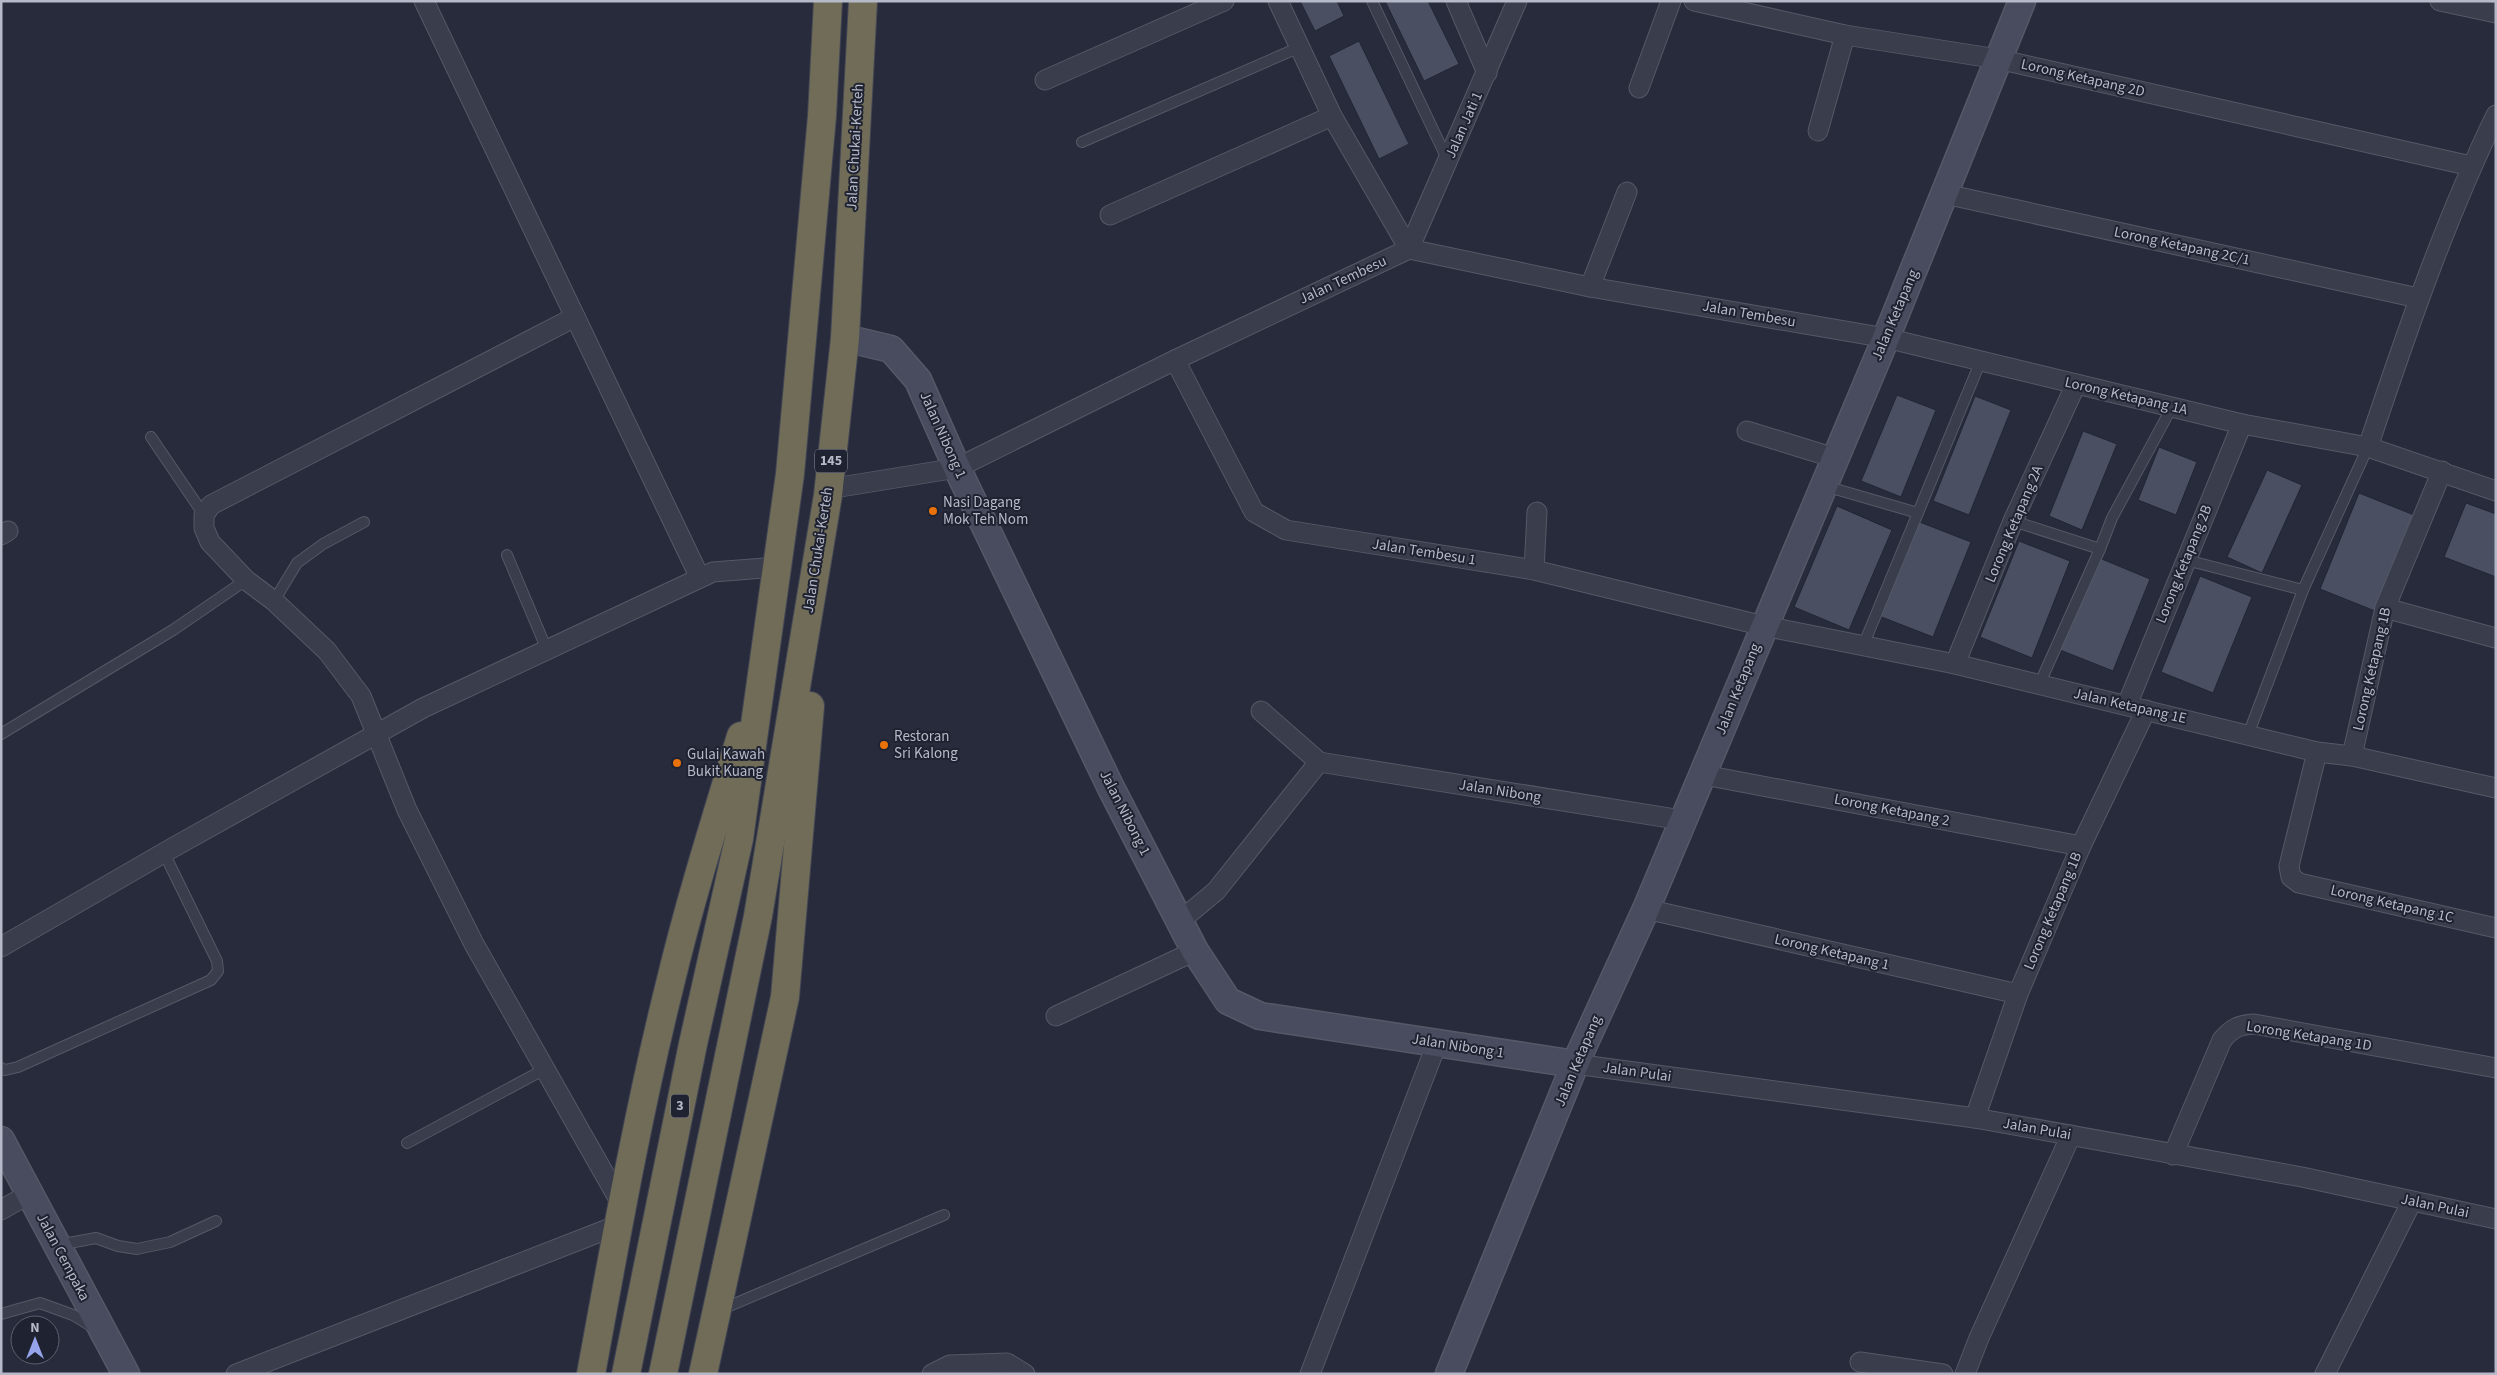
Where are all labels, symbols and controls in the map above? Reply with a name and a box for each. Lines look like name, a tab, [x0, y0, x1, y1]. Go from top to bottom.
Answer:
street label: Lorong Ketapang 2D	[2019, 54, 2147, 102]
street label: Jalan Chukai-Kerteh	[841, 83, 869, 211]
street label: Jalan Jati 1	[1440, 88, 1488, 162]
street label: Lorong Ketapang 2C/1	[2112, 221, 2252, 271]
street label: Jalan Tembesu	[1296, 251, 1390, 309]
street label: Jalan Ketapang	[1866, 266, 1924, 364]
street label: Jalan Tembesu	[1701, 295, 1797, 333]
street label: Lorong Ketapang 1A	[2063, 372, 2190, 421]
street label: Jalan Nibong 1	[914, 388, 972, 482]
road number: 145	[815, 450, 847, 472]
street label: Lorong Ketapang 2A	[1980, 461, 2048, 586]
street label: Jalan Chukai-Kerteh	[798, 486, 838, 614]
place label: Nasi Dagang Mok Teh Nom	[943, 492, 1028, 530]
street label: Lorong Ketapang 2B	[2151, 501, 2217, 626]
marker: Nasi Dagang Mok Teh Nom	[927, 505, 939, 517]
street label: Jalan Tembesu 1	[1371, 533, 1477, 571]
street label: Lorong Ketapang 1B	[2348, 605, 2396, 733]
street label: Jalan Ketapang	[1710, 640, 1766, 738]
street label: Jalan Ketapang 1E	[2071, 683, 2189, 729]
place label: Restoran Sri Kalong	[894, 726, 958, 764]
marker: Restoran Sri Kalong	[878, 739, 890, 751]
place label: Gulai Kawah Bukit Kuang	[687, 744, 765, 782]
marker: Gulai Kawah Bukit Kuang	[671, 757, 683, 769]
street label: Jalan Nibong 1	[1094, 767, 1156, 859]
street label: Jalan Nibong	[1457, 774, 1543, 808]
street label: Lorong Ketapang 2	[1832, 789, 1952, 831]
street label: Lorong Ketapang 1B	[2019, 849, 2087, 973]
street label: Lorong Ketapang 1C	[2328, 880, 2456, 928]
street label: Lorong Ketapang 1	[1773, 929, 1891, 975]
street label: Jalan Ketapang	[1549, 1012, 1607, 1110]
street label: Lorong Ketapang 1D	[2245, 1016, 2373, 1056]
street label: Jalan Nibong 1	[1410, 1028, 1506, 1064]
street label: Jalan Pulai	[1601, 1057, 1673, 1087]
road number: 3	[671, 1094, 689, 1118]
street label: Jalan Pulai	[2001, 1113, 2073, 1145]
street label: Jalan Pulai	[2399, 1189, 2471, 1223]
street label: Jalan Cempaka	[31, 1210, 95, 1304]
north arrow	[10, 1315, 60, 1365]
text: N	[30, 1318, 40, 1338]

